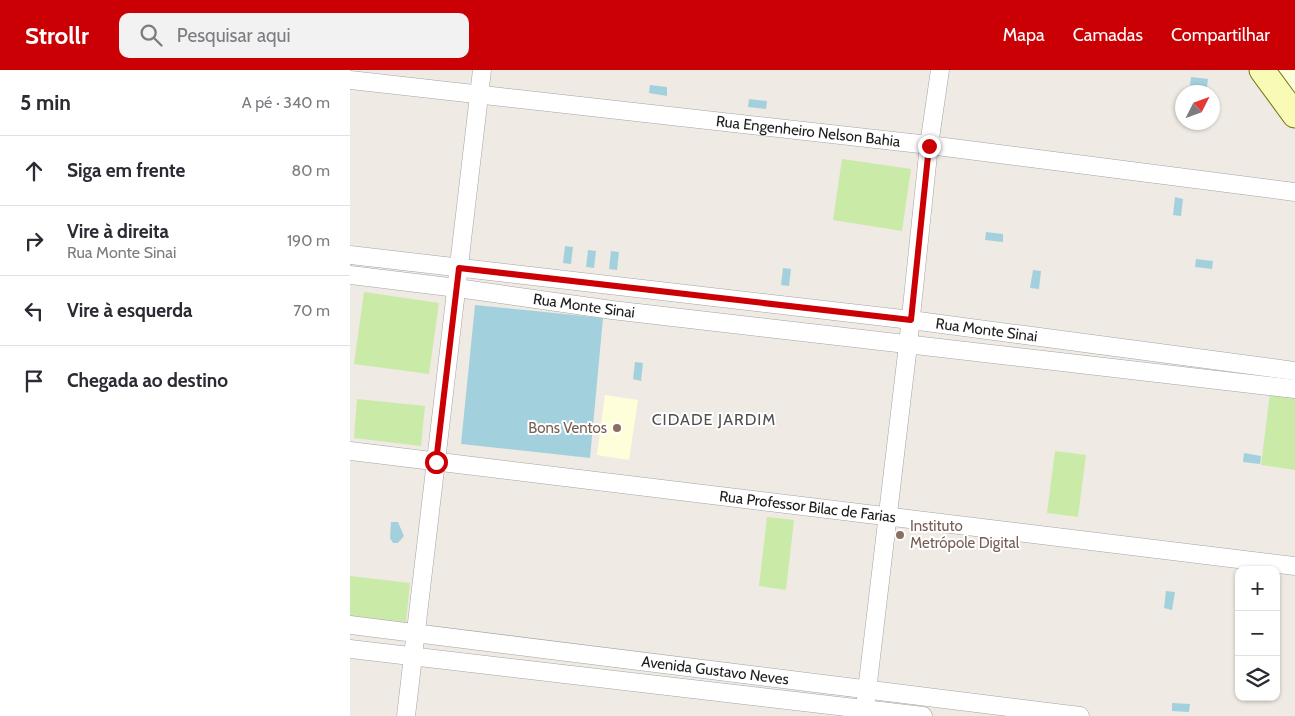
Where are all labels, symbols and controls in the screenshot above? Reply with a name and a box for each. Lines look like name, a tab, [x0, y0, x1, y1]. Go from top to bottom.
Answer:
search box	[119, 13, 469, 58]
text: Strollr	[25, 21, 89, 50]
icon: search	[137, 21, 165, 49]
text: Pesquisar aqui	[177, 24, 291, 47]
text: Mapa	[1003, 24, 1045, 46]
text: Camadas	[1073, 24, 1143, 46]
text: Compartilhar	[1171, 24, 1270, 46]
north arrow	[1175, 85, 1220, 130]
text: 5 min	[20, 90, 71, 115]
text: A pé · 340 m	[242, 93, 330, 112]
street label: Rua Engenheiro Nelson Bahia	[715, 112, 902, 151]
route end	[918, 135, 941, 158]
icon: ahead	[20, 157, 48, 185]
text: Siga em frente	[67, 159, 185, 182]
text: 80 m	[292, 161, 330, 180]
text: Vire à direita	[67, 220, 169, 243]
icon: right	[20, 227, 48, 255]
text: 190 m	[287, 231, 330, 250]
text: Rua Monte Sinai	[67, 243, 176, 262]
street label: Rua Monte Sinai	[532, 290, 636, 322]
icon: left	[20, 297, 48, 325]
text: Vire à esquerda	[67, 299, 193, 322]
text: 70 m	[293, 301, 330, 320]
street label: Rua Monte Sinai	[935, 314, 1039, 346]
icon: arrive	[20, 367, 48, 395]
text: Chegada ao destino	[67, 369, 228, 392]
district label: CIDADE JARDIM	[652, 410, 776, 429]
place label: Bons Ventos	[528, 419, 607, 437]
marker: Bons Ventos	[611, 422, 623, 434]
route start	[425, 451, 448, 474]
street label: Rua Professor Bilac de Farias	[718, 487, 897, 526]
place label: Instituto Metrópole Digital	[910, 517, 1020, 552]
marker: Instituto Metrópole Digital	[894, 529, 906, 541]
map controls	[1235, 566, 1280, 701]
button: +	[1235, 566, 1280, 611]
button: −	[1235, 611, 1280, 656]
street label: Avenida Gustavo Neves	[641, 652, 790, 689]
button: layers	[1235, 656, 1280, 701]

